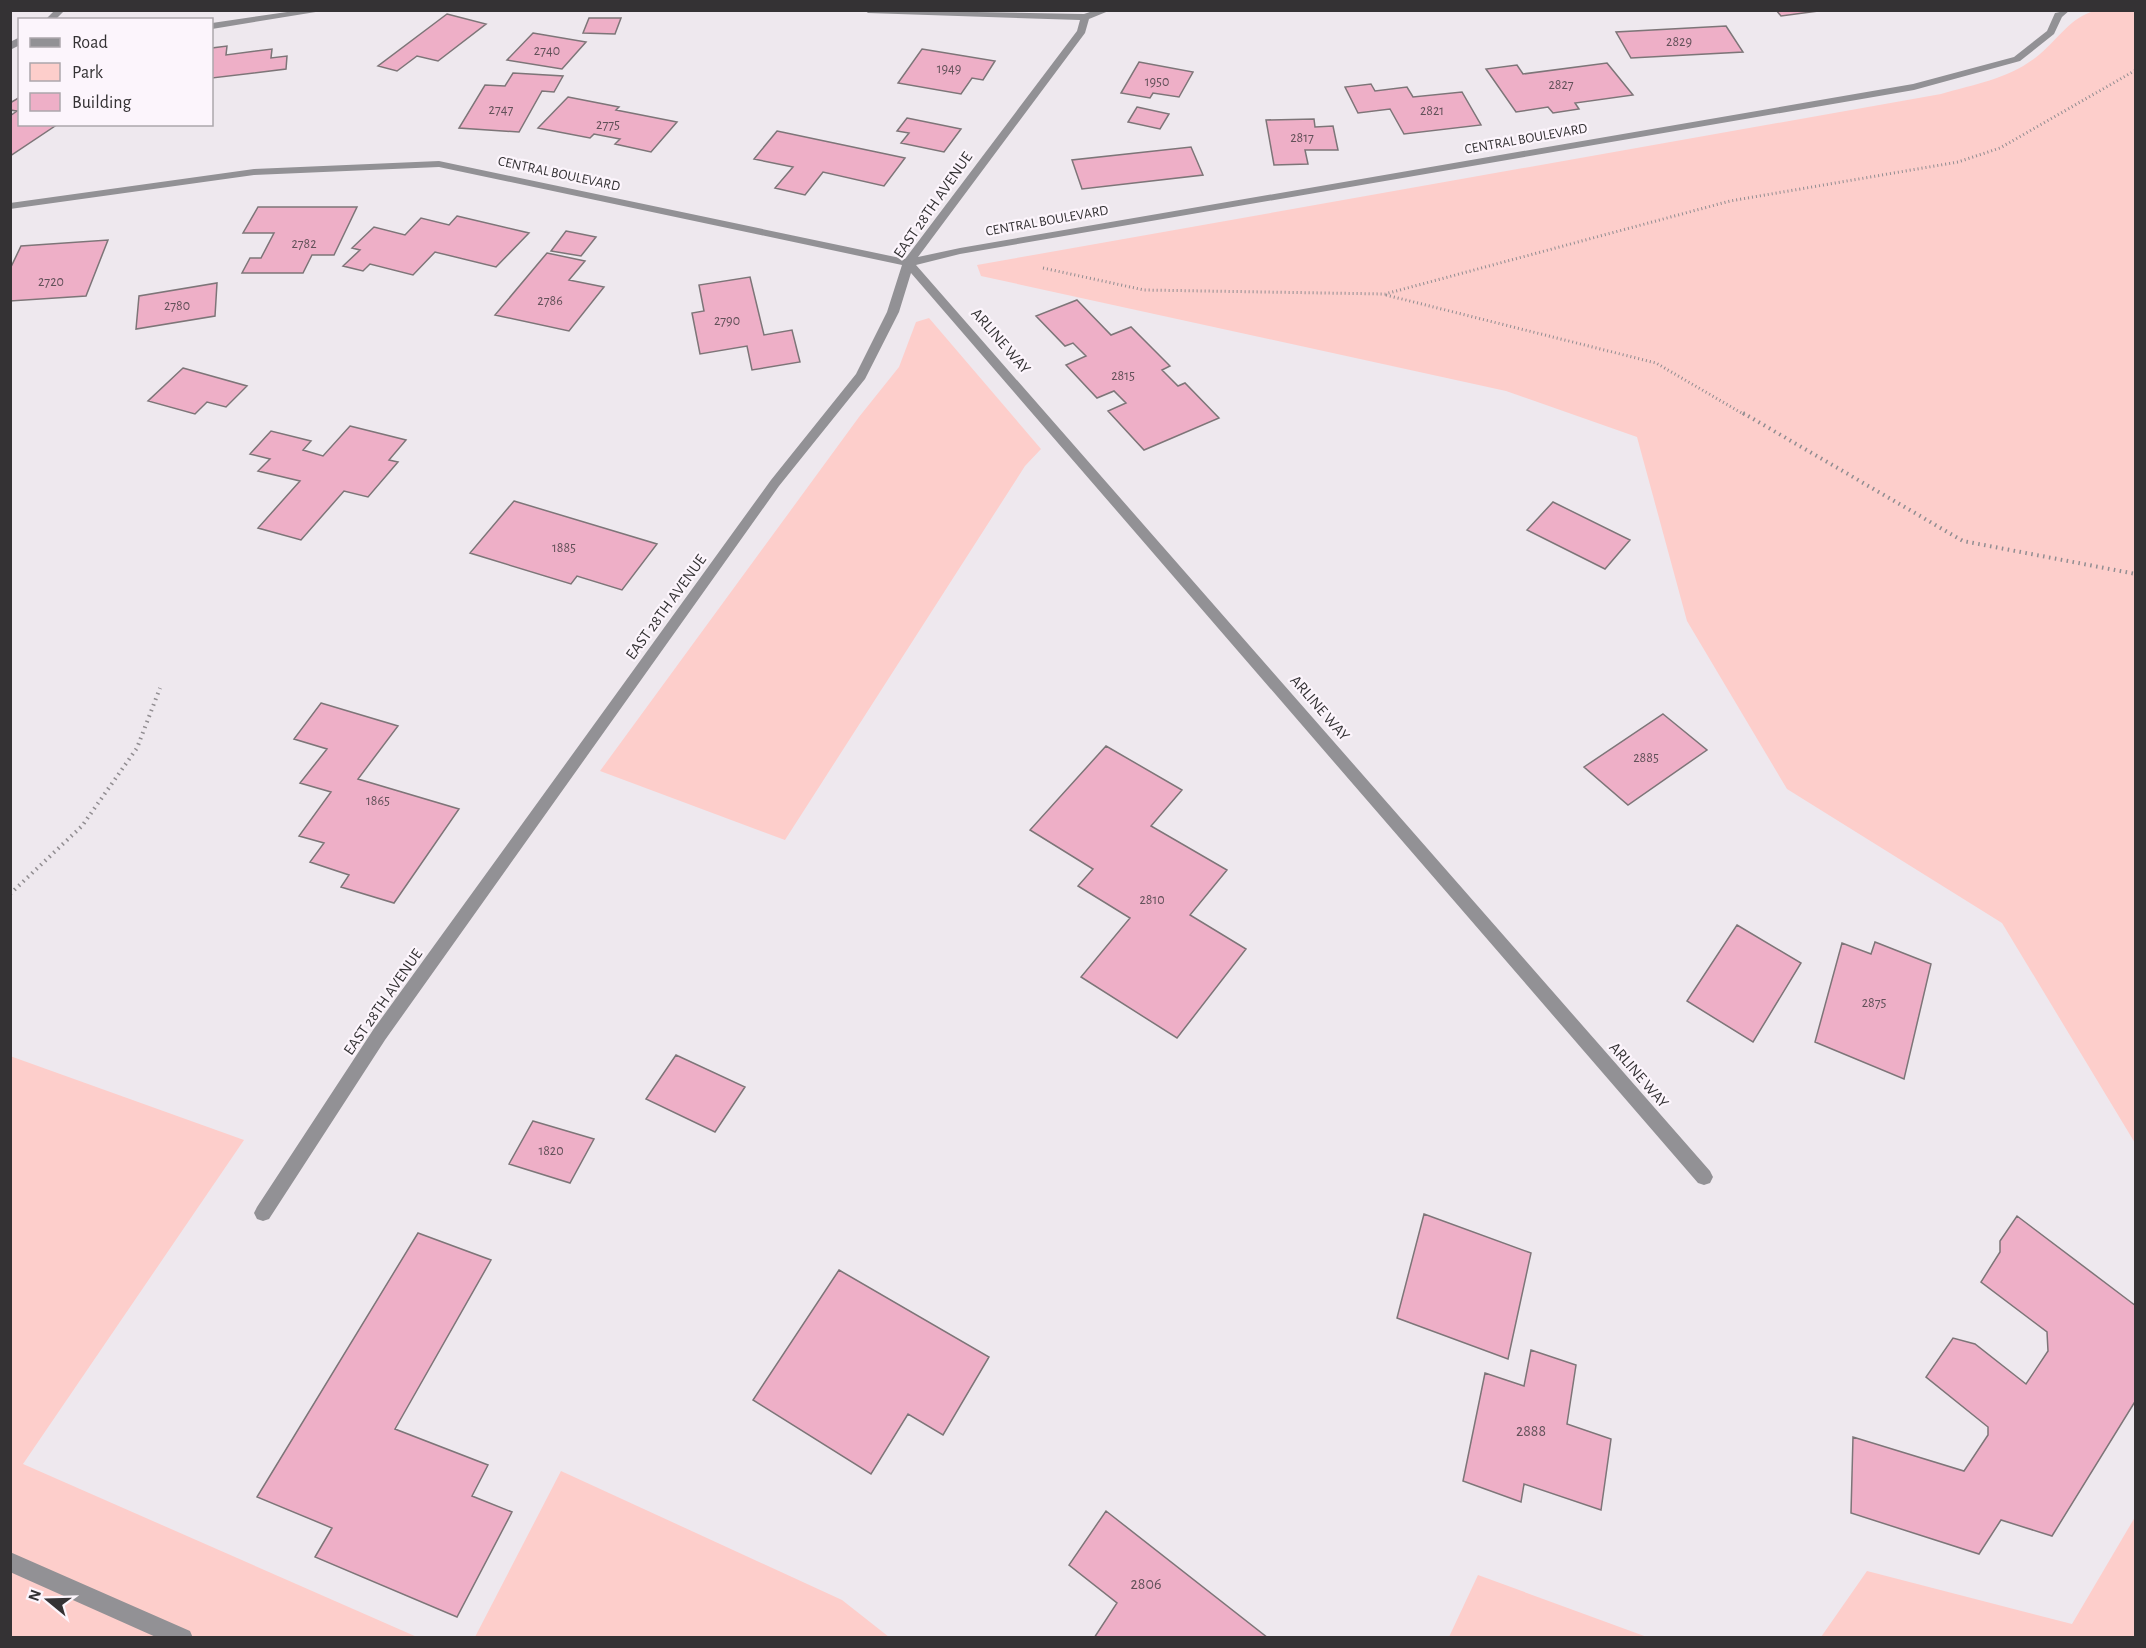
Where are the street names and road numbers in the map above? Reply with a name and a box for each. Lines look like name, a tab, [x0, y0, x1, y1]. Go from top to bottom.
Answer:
street label: CENTRAL BOULEVARD	[1463, 121, 1589, 157]
street label: EAST 28TH AVENUE	[891, 149, 976, 261]
street label: CENTRAL BOULEVARD	[497, 154, 621, 194]
street label: CENTRAL BOULEVARD	[984, 203, 1110, 239]
street label: ARLINE WAY	[968, 305, 1034, 377]
street label: EAST 28TH AVENUE	[623, 551, 709, 662]
street label: ARLINE WAY	[1287, 672, 1353, 744]
street label: EAST 28TH AVENUE	[341, 946, 426, 1058]
street label: ARLINE WAY	[1606, 1039, 1672, 1111]

